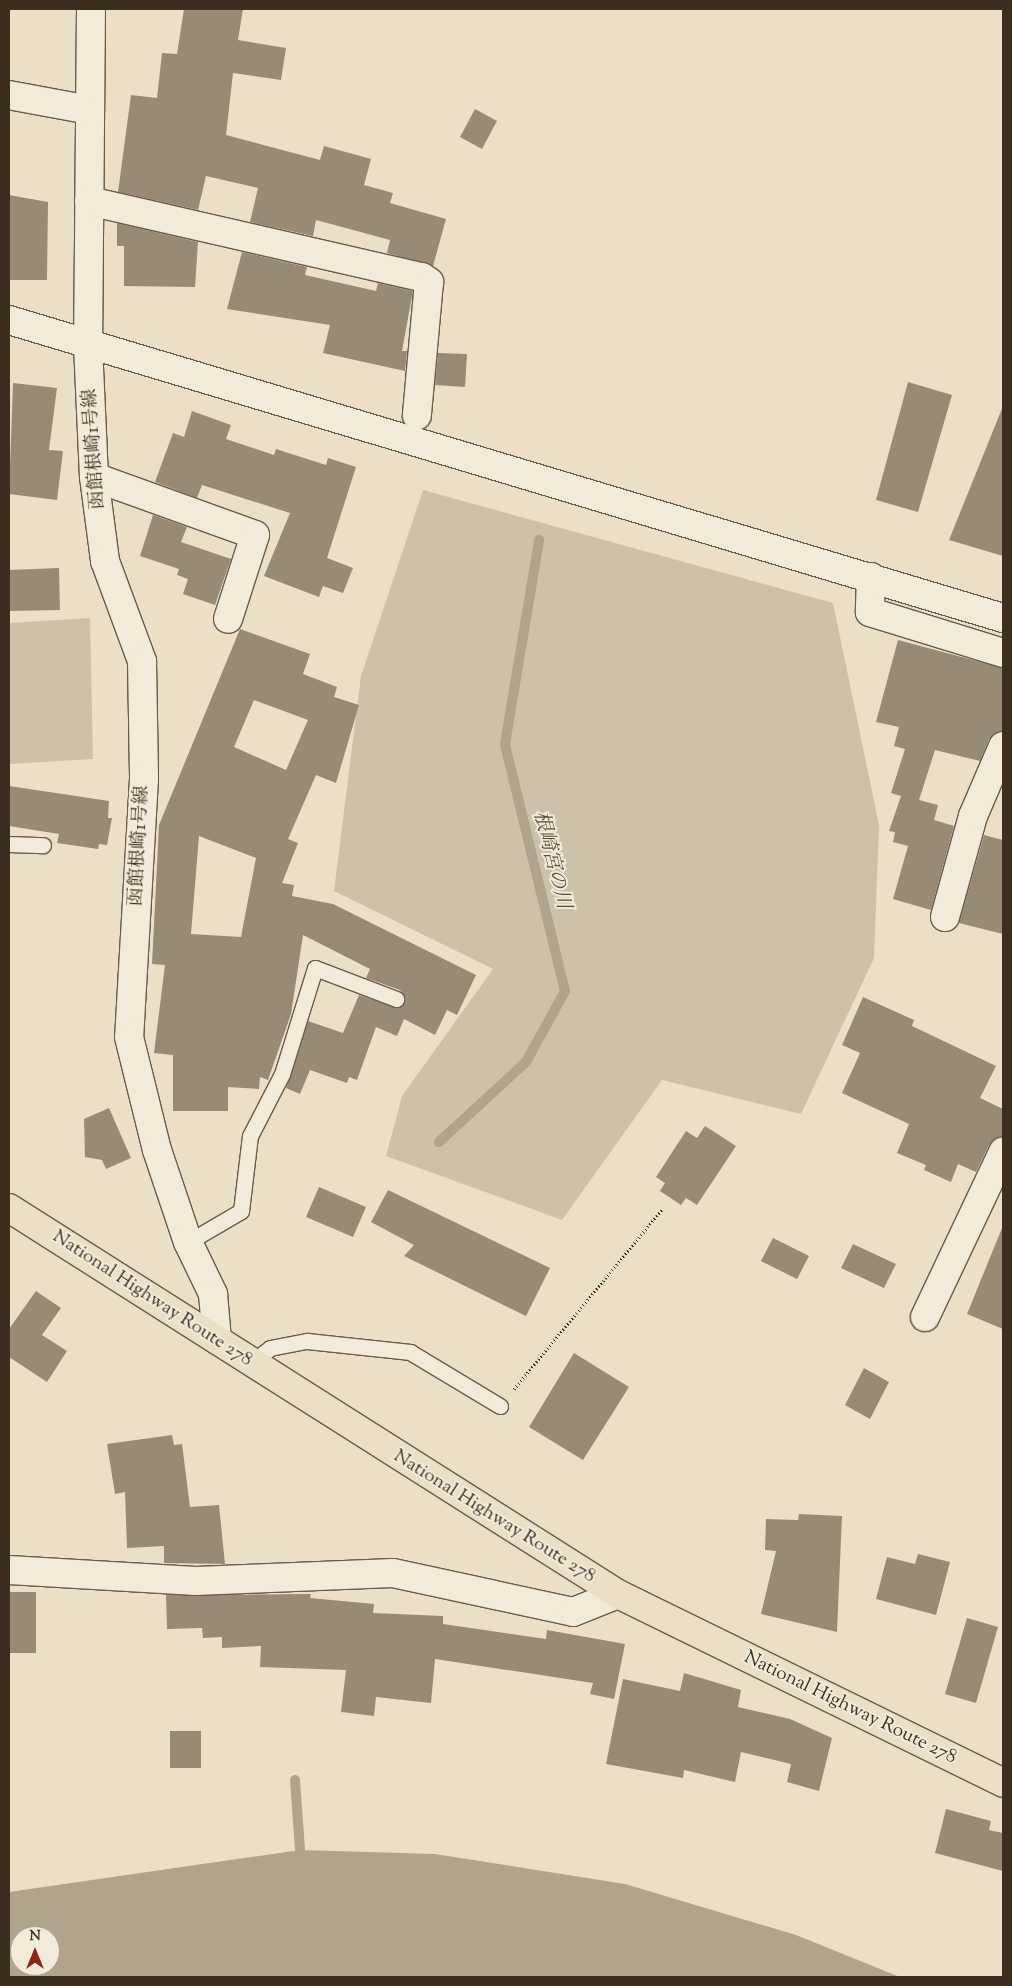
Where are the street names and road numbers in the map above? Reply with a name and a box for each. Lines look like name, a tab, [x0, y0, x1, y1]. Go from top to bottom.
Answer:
street label: 函館根崎1号線	[79, 388, 111, 510]
street label: 函館根崎1号線	[125, 785, 155, 907]
street label: National Highway Route 278	[48, 1226, 256, 1372]
street label: National Highway Route 278	[389, 1445, 599, 1589]
street label: National Highway Route 278	[740, 1647, 960, 1769]

